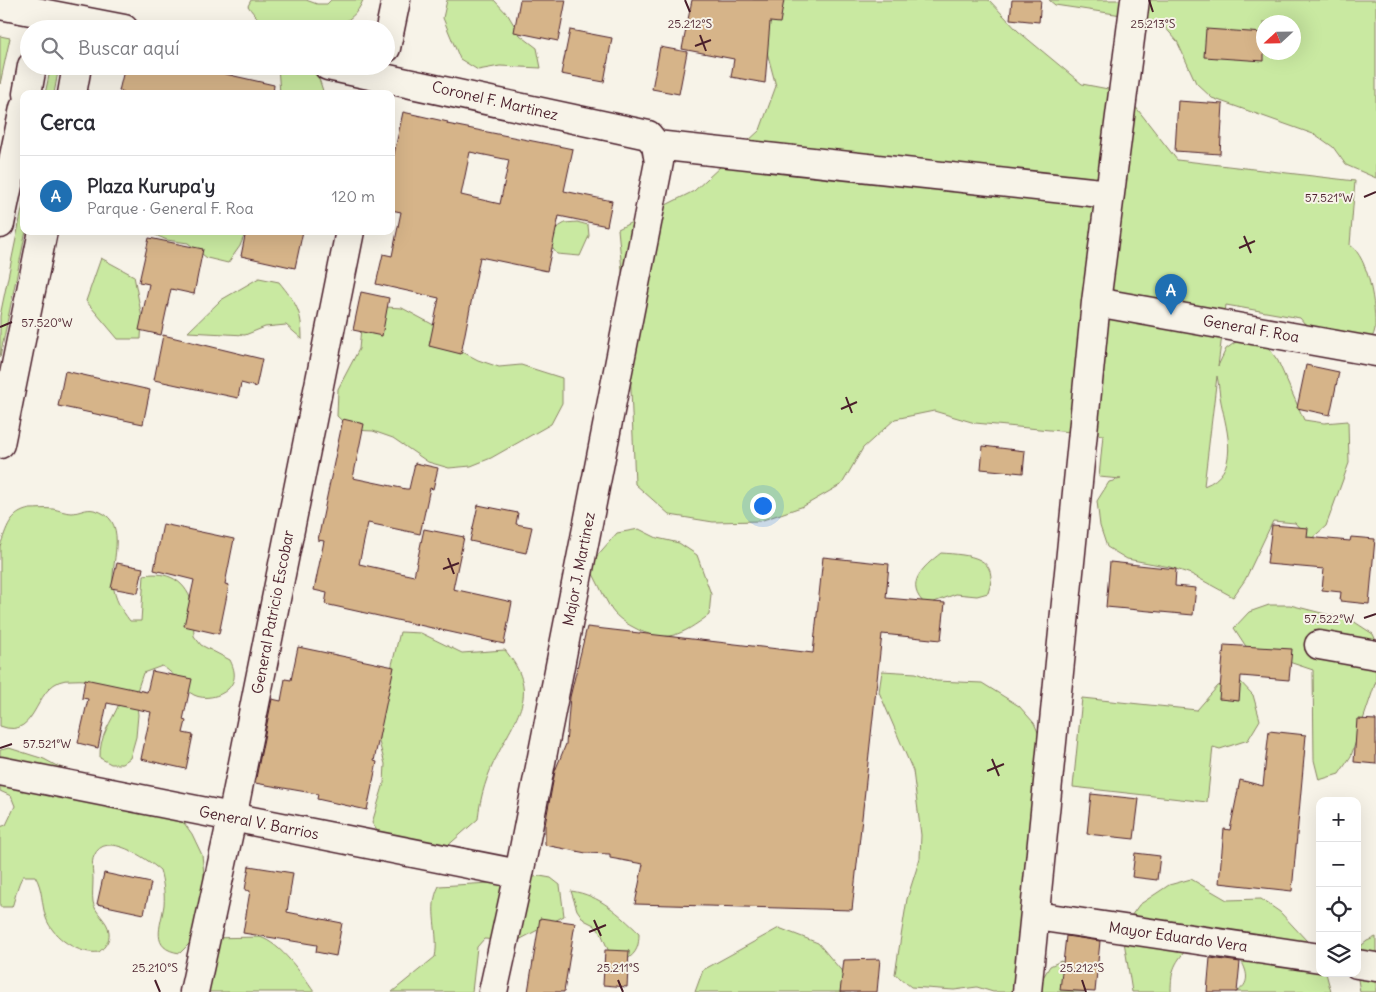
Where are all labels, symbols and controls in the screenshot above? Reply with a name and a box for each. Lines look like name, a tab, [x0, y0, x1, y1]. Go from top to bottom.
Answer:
north arrow	[1256, 15, 1301, 60]
text: 25.212°S	[668, 16, 713, 31]
text: 25.213°S	[1131, 16, 1176, 31]
search box	[20, 20, 395, 75]
icon: search	[38, 34, 66, 62]
text: Buscar aquí	[78, 36, 179, 60]
street label: Coronel F. Martinez	[430, 77, 560, 124]
text: Cerca	[40, 109, 95, 136]
text: Plaza Kurupa'y	[87, 174, 215, 198]
text: A	[51, 186, 61, 206]
text: 120 m	[332, 186, 375, 206]
text: 57.521°W	[1305, 190, 1353, 205]
text: Parque · General F. Roa	[87, 198, 254, 218]
pin: A	[1155, 274, 1187, 315]
street label: General F. Roa	[1201, 311, 1301, 346]
text: 57.520°W	[21, 315, 73, 330]
your location	[750, 493, 776, 519]
street label: Major J. Martinez	[558, 510, 599, 627]
street label: General Patricio Escobar	[247, 528, 298, 695]
text: 57.522°W	[1304, 611, 1354, 626]
text: 57.521°W	[23, 736, 71, 751]
map controls	[1316, 797, 1361, 977]
button: +	[1316, 797, 1361, 842]
street label: General V. Barrios	[198, 802, 321, 843]
button: −	[1316, 842, 1361, 887]
button: locate	[1316, 887, 1361, 932]
street label: Mayor Eduardo Vera	[1107, 917, 1249, 956]
button: layers	[1316, 932, 1361, 977]
text: 25.210°S	[132, 960, 178, 975]
text: 25.211°S	[597, 960, 640, 975]
text: 25.212°S	[1060, 960, 1105, 975]

